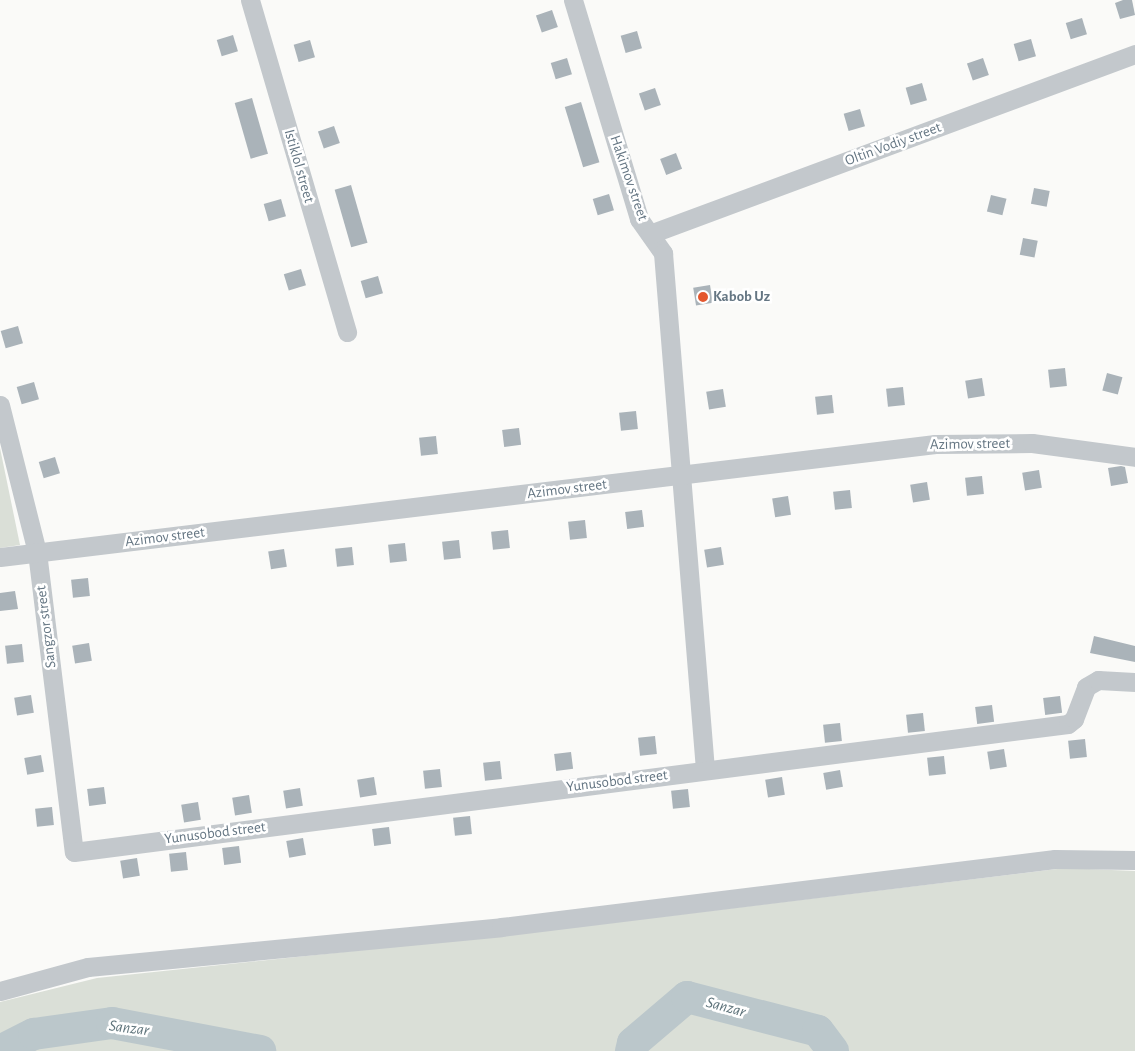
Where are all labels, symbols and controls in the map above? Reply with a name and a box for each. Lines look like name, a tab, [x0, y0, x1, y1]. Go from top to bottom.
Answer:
street label: Oltin Vodiy street	[842, 118, 944, 170]
street label: Istiklol street	[280, 127, 318, 205]
street label: Hakimov street	[606, 133, 652, 223]
place label: Kabob Uz	[713, 288, 770, 306]
marker: Kabob Uz	[697, 291, 709, 303]
street label: Azimov street	[930, 434, 1010, 454]
street label: Azimov street	[526, 475, 608, 503]
street label: Azimov street	[124, 523, 206, 551]
street label: Sangzor street	[32, 585, 60, 669]
street label: Yunusobod street	[565, 766, 669, 796]
street label: Yunusobod street	[163, 818, 267, 848]
water label: Sanzar	[704, 993, 748, 1021]
water label: Sanzar	[108, 1016, 150, 1040]

